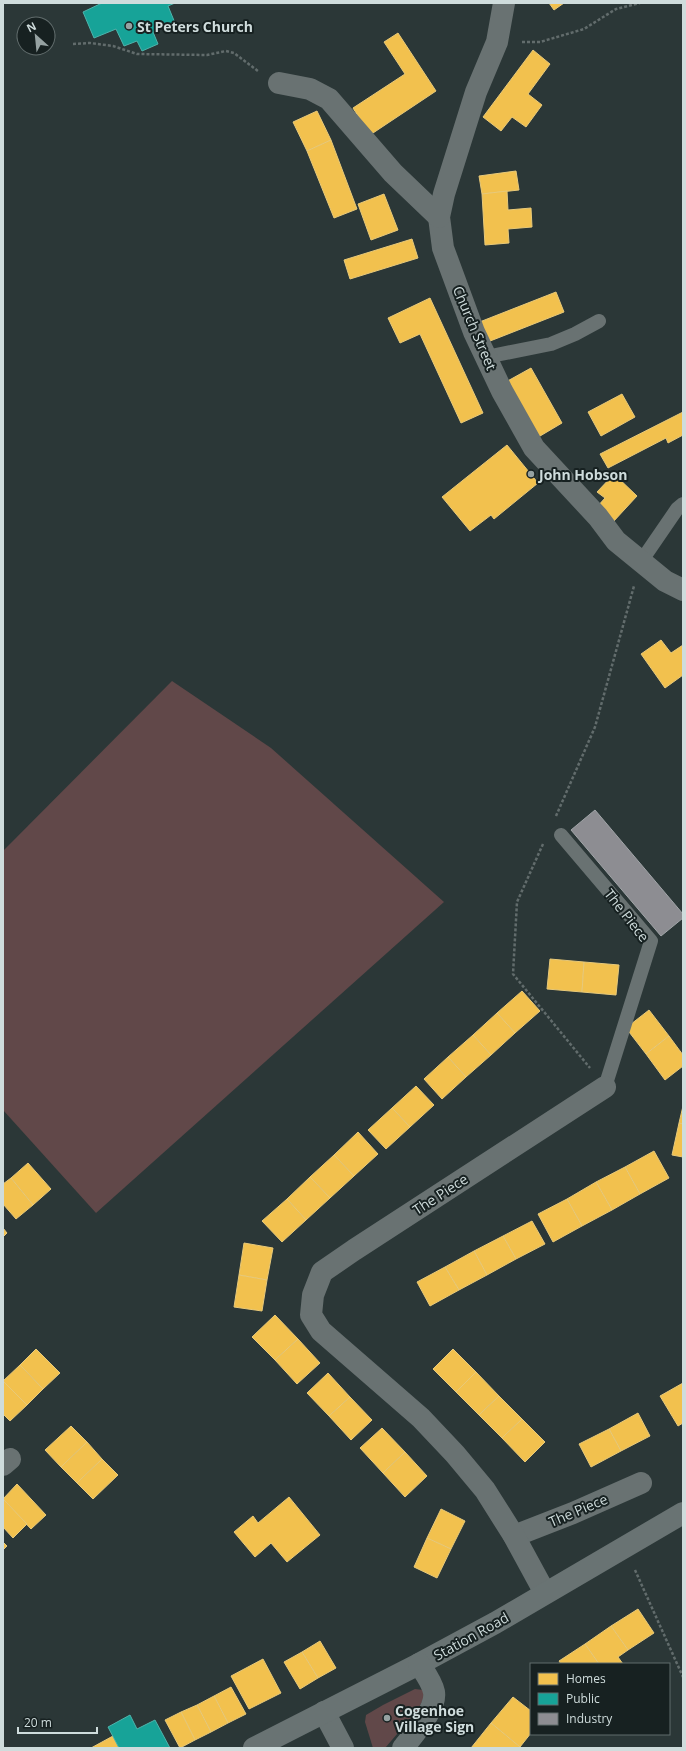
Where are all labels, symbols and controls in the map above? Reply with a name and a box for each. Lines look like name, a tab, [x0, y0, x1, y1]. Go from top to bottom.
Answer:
north arrow	[16, 16, 56, 56]
place label: St Peters Church	[137, 17, 253, 36]
text: N	[24, 18, 39, 35]
marker: St Peters Church	[124, 21, 134, 31]
street label: Church Street	[449, 283, 501, 373]
place label: John Hobson	[537, 465, 627, 484]
marker: John Hobson	[526, 469, 536, 479]
street label: The Piece	[600, 885, 654, 945]
street label: The Piece	[409, 1169, 471, 1219]
street label: The Piece	[546, 1489, 610, 1531]
street label: Station Road	[430, 1608, 512, 1664]
legend	[530, 1663, 670, 1735]
text: Homes	[566, 1670, 606, 1687]
text: Public	[566, 1690, 600, 1707]
place label: Cogenhoe Village Sign	[395, 1701, 474, 1736]
scale bar	[18, 1709, 97, 1735]
text: Industry	[566, 1710, 613, 1727]
marker: Cogenhoe Village Sign	[382, 1713, 392, 1723]
text: 20 m	[24, 1714, 52, 1731]

